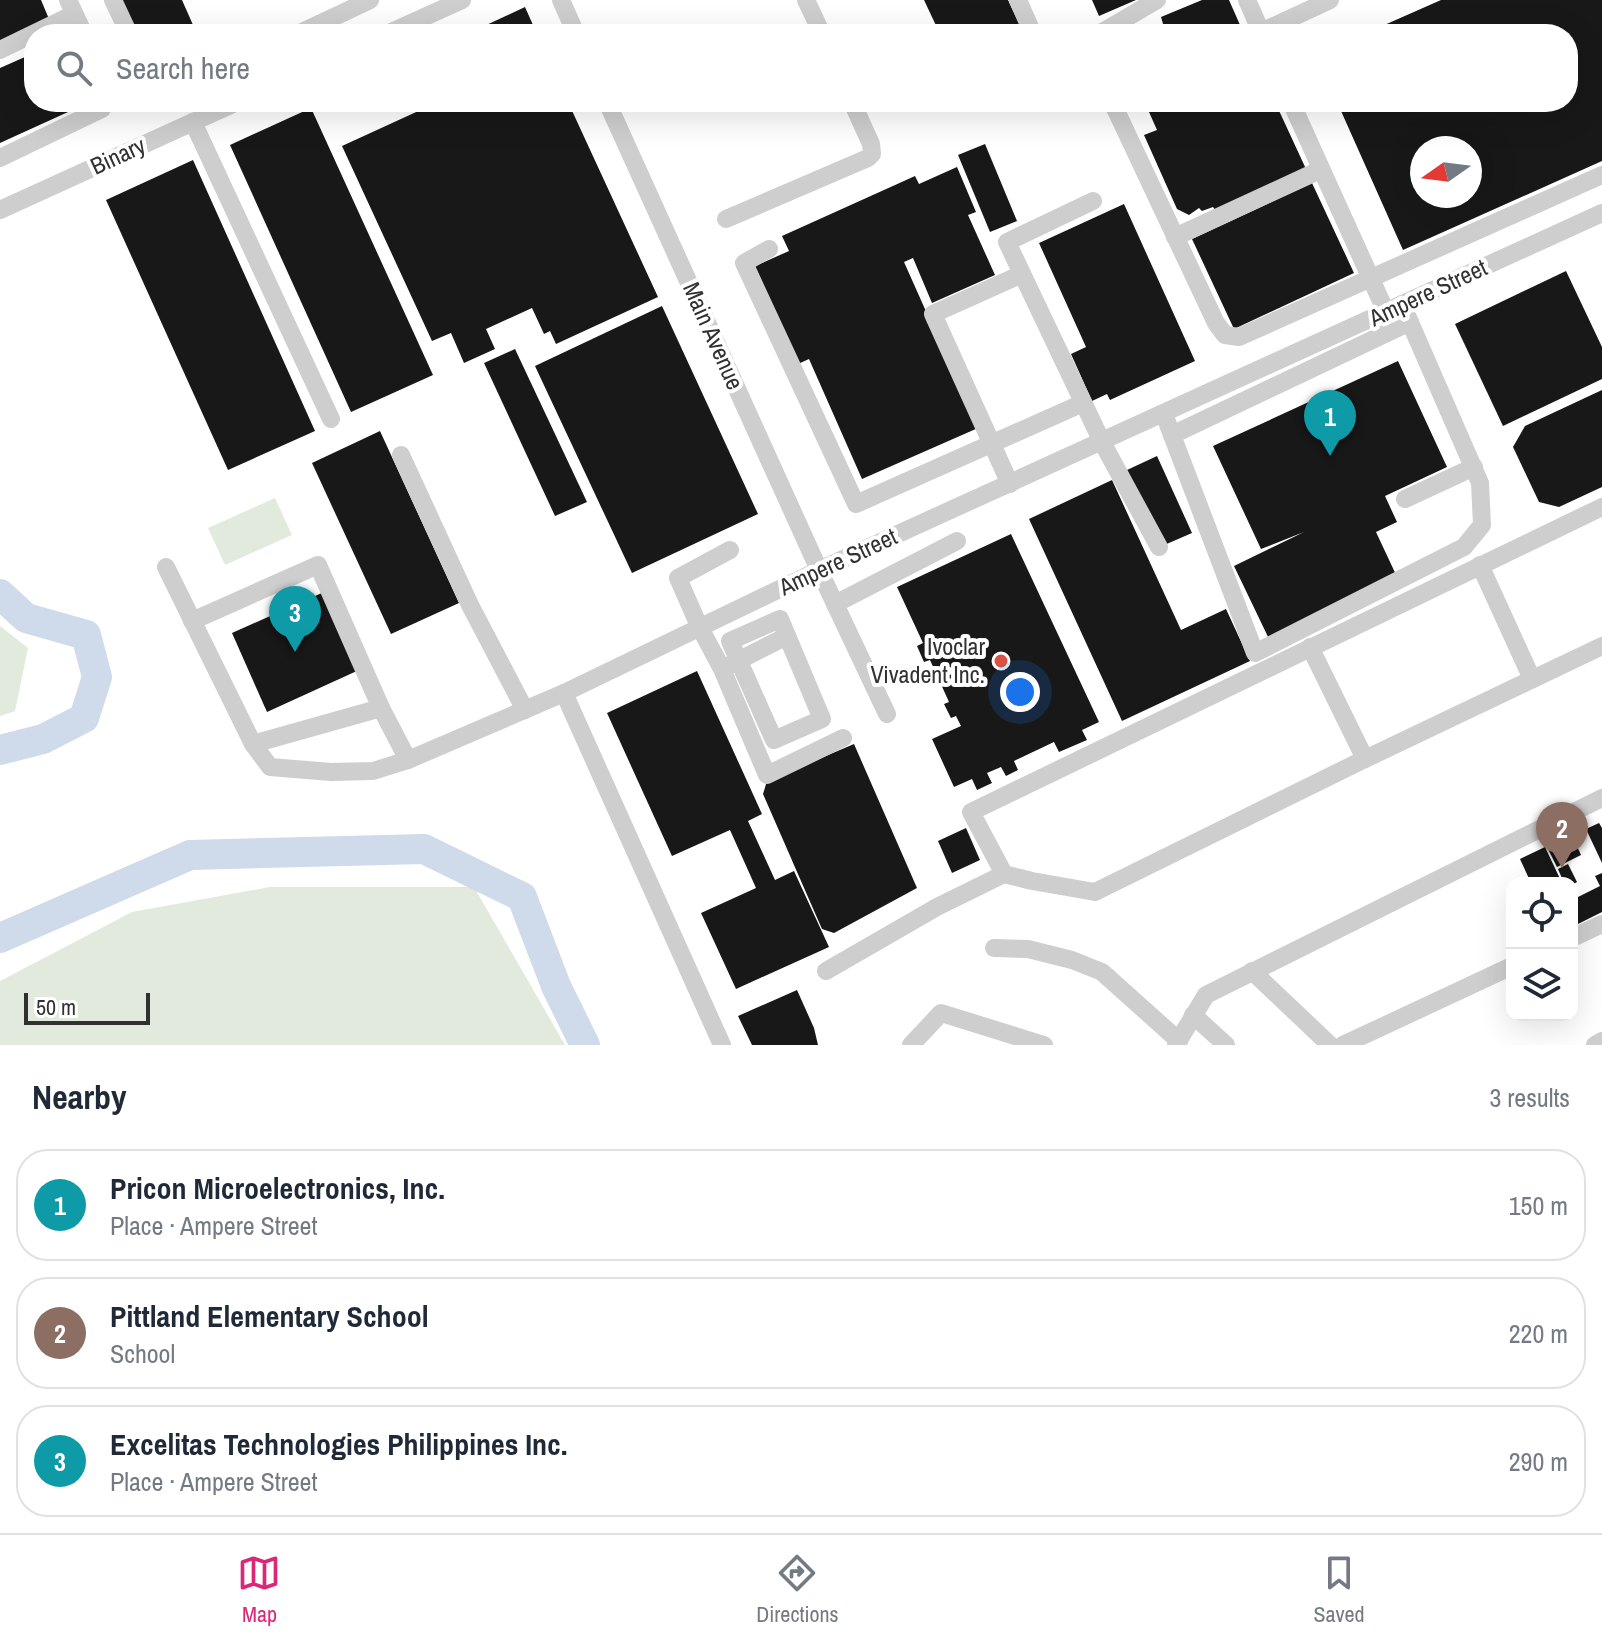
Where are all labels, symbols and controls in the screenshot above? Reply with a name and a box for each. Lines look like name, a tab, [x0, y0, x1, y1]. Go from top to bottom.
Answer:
search box	[24, 24, 1578, 112]
icon: search	[52, 46, 96, 90]
text: Search here	[116, 48, 250, 88]
street label: Binary	[85, 129, 150, 182]
north arrow	[1410, 136, 1482, 208]
street label: Ampere Street	[1362, 251, 1492, 334]
street label: Main Avenue	[676, 277, 752, 394]
pin: 1	[1304, 390, 1356, 456]
street label: Ampere Street	[772, 520, 902, 603]
pin: 3	[269, 586, 321, 652]
place label: Ivoclar Vivadent Inc.	[870, 630, 985, 690]
marker: Ivoclar Vivadent Inc.	[992, 652, 1010, 670]
your location	[1000, 672, 1040, 712]
pin: 2	[1536, 802, 1588, 868]
map controls	[1506, 877, 1578, 1021]
button: locate	[1506, 877, 1578, 949]
button: layers	[1506, 949, 1578, 1021]
scale bar	[24, 989, 150, 1025]
text: 50 m	[36, 992, 76, 1022]
text: Nearby	[32, 1074, 127, 1120]
text: 3 results	[1489, 1080, 1570, 1115]
text: Pricon Microelectronics, Inc.	[110, 1168, 445, 1208]
text: 1	[54, 1188, 66, 1223]
text: 150 m	[1509, 1188, 1568, 1223]
text: Place · Ampere Street	[110, 1208, 317, 1243]
text: Pittland Elementary School	[110, 1296, 429, 1336]
text: 2	[54, 1316, 66, 1351]
text: 220 m	[1509, 1316, 1568, 1351]
text: School	[110, 1336, 175, 1371]
text: Excelitas Technologies Philippines Inc.	[110, 1424, 568, 1464]
text: 3	[54, 1444, 66, 1479]
text: 290 m	[1509, 1444, 1568, 1479]
text: Place · Ampere Street	[110, 1464, 317, 1499]
tab: Map	[237, 1551, 281, 1629]
tab: Directions	[756, 1551, 839, 1629]
tab: Saved	[1313, 1551, 1365, 1629]

